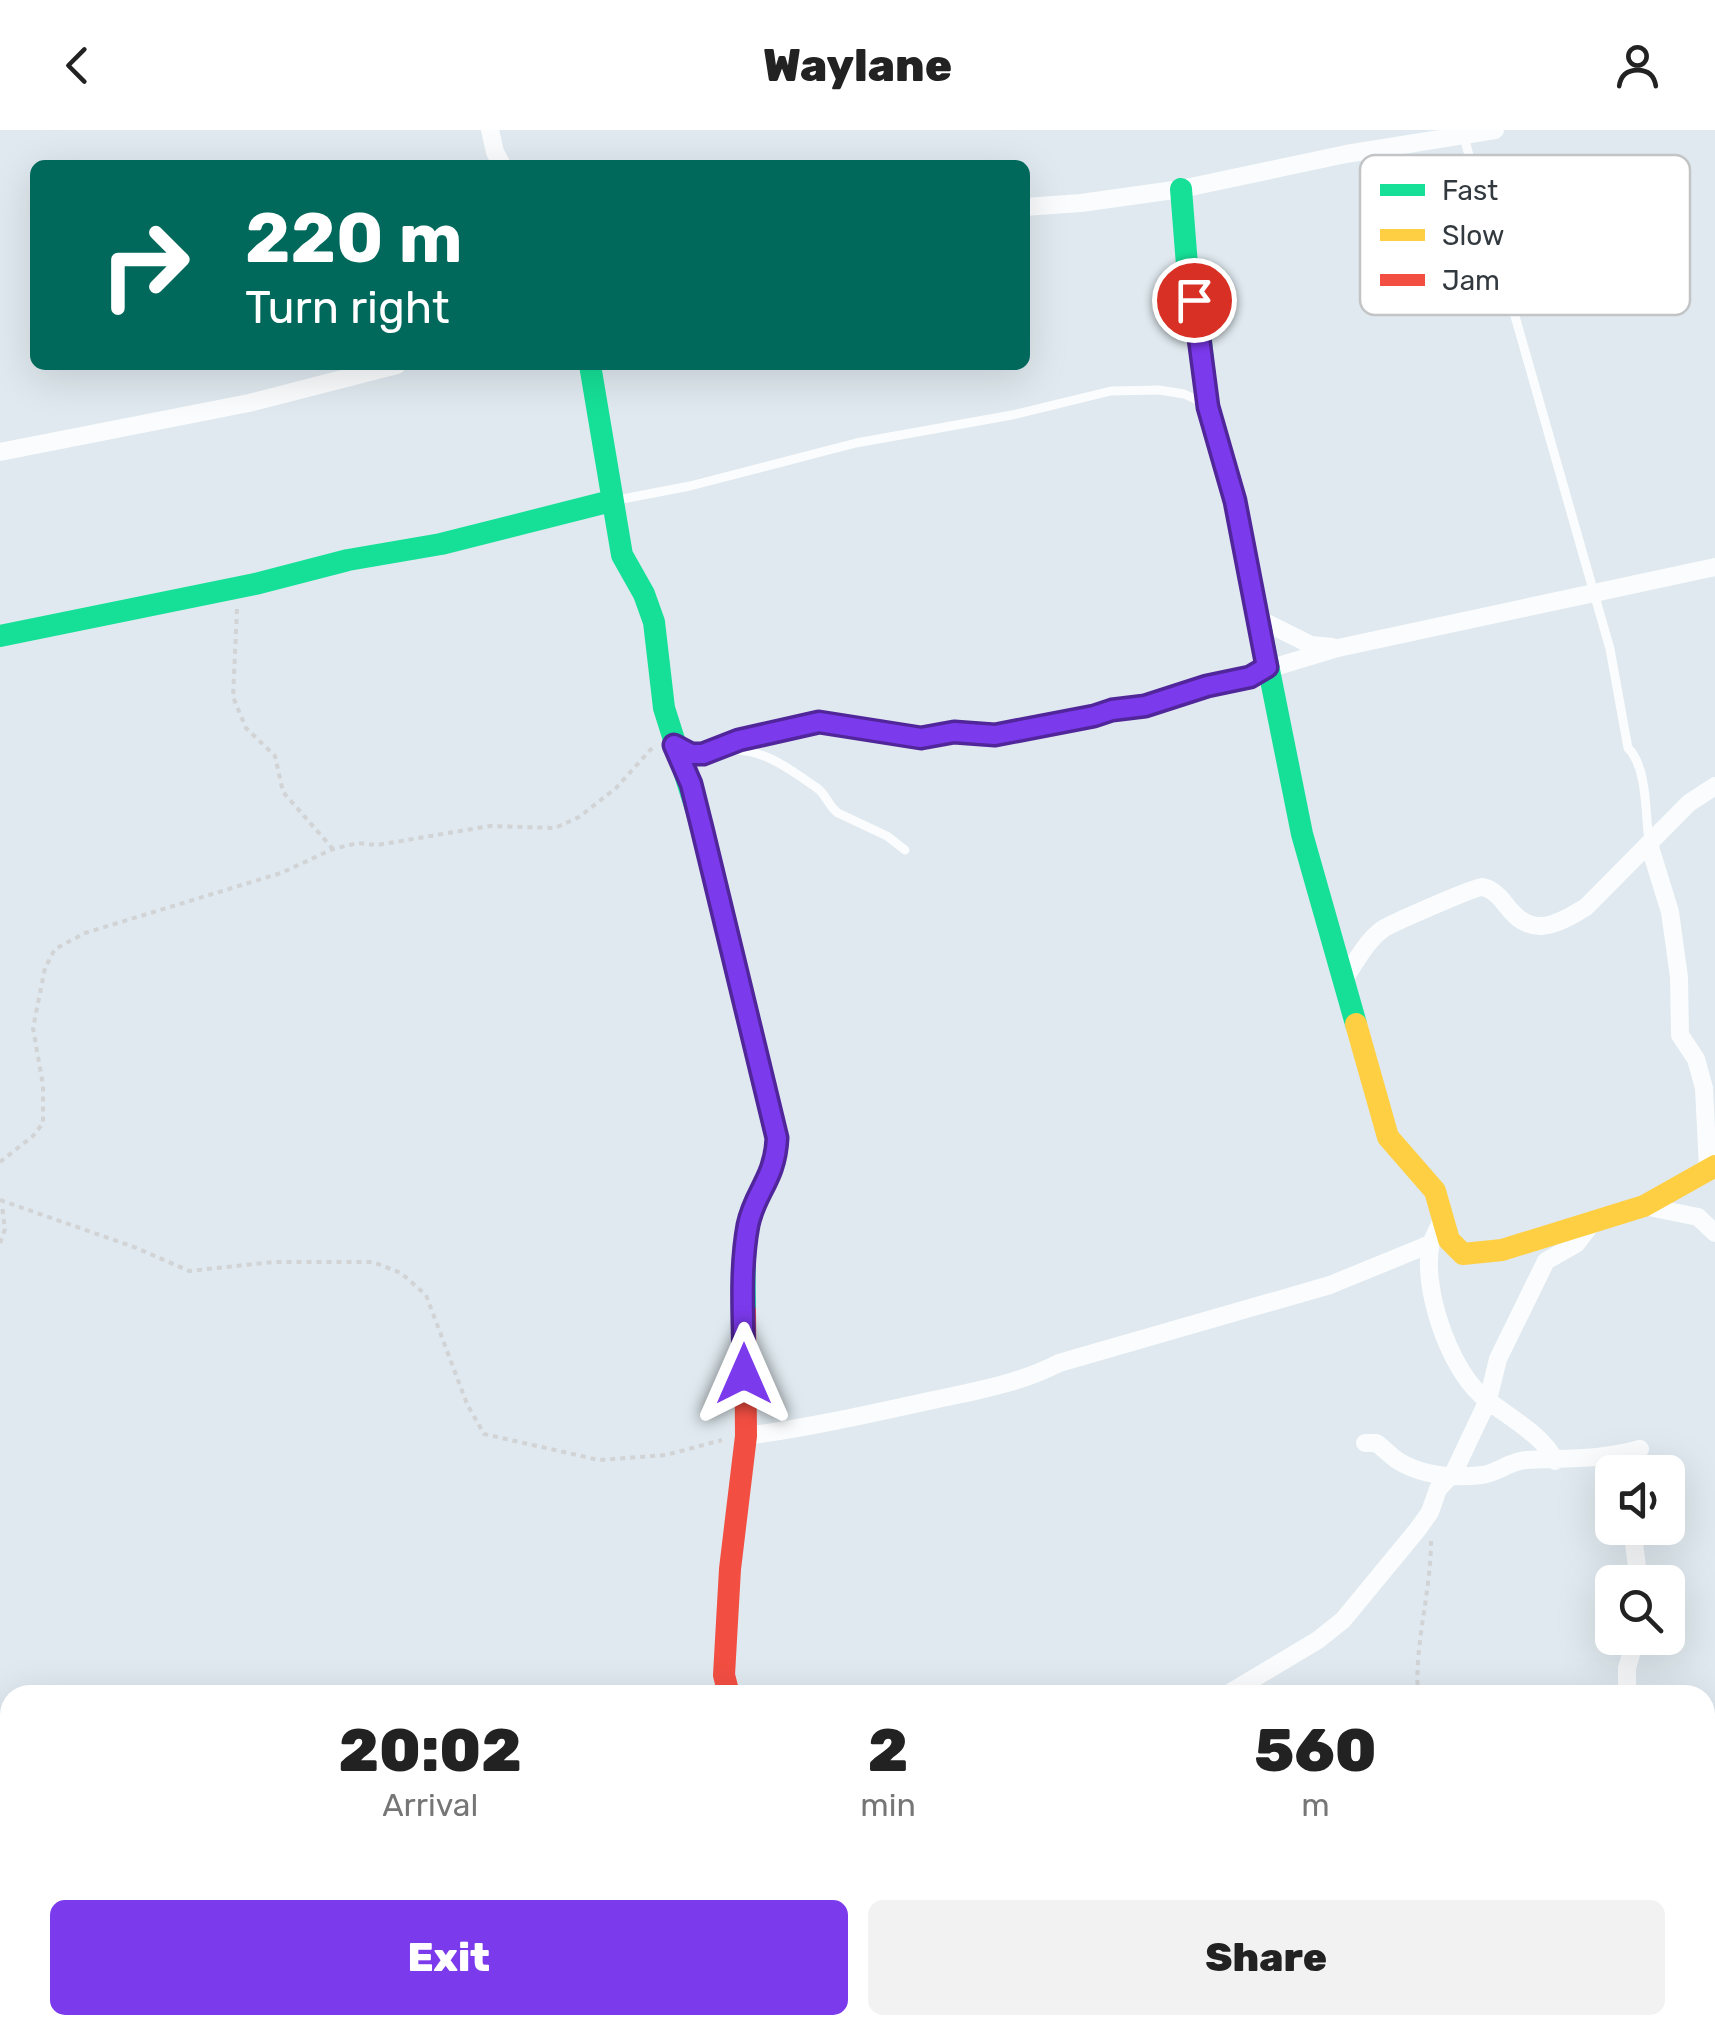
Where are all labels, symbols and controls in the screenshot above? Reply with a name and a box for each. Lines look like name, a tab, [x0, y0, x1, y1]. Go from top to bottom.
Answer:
icon: back	[50, 38, 105, 93]
icon: person	[1610, 38, 1665, 93]
text: Waylane	[763, 39, 952, 92]
legend	[1360, 155, 1690, 315]
text: Fast	[1442, 174, 1498, 207]
text: 220 m	[245, 197, 463, 280]
icon: right	[80, 200, 210, 330]
text: Slow	[1442, 219, 1504, 252]
pin	[1152, 258, 1237, 343]
text: Jam	[1442, 264, 1500, 297]
icon: arrive	[1167, 273, 1222, 328]
text: Turn right	[245, 281, 449, 334]
position arrow	[692, 1322, 796, 1426]
map controls	[1595, 1455, 1685, 1655]
button: sound	[1595, 1455, 1685, 1545]
button: search	[1595, 1565, 1685, 1655]
text: 20:02	[338, 1715, 522, 1786]
text: 2	[868, 1715, 908, 1786]
text: 560	[1254, 1715, 1377, 1786]
text: Arrival	[382, 1786, 478, 1824]
text: min	[860, 1786, 916, 1824]
text: m	[1301, 1786, 1330, 1824]
button: Exit	[50, 1900, 848, 2015]
button: Share	[868, 1900, 1665, 2015]

